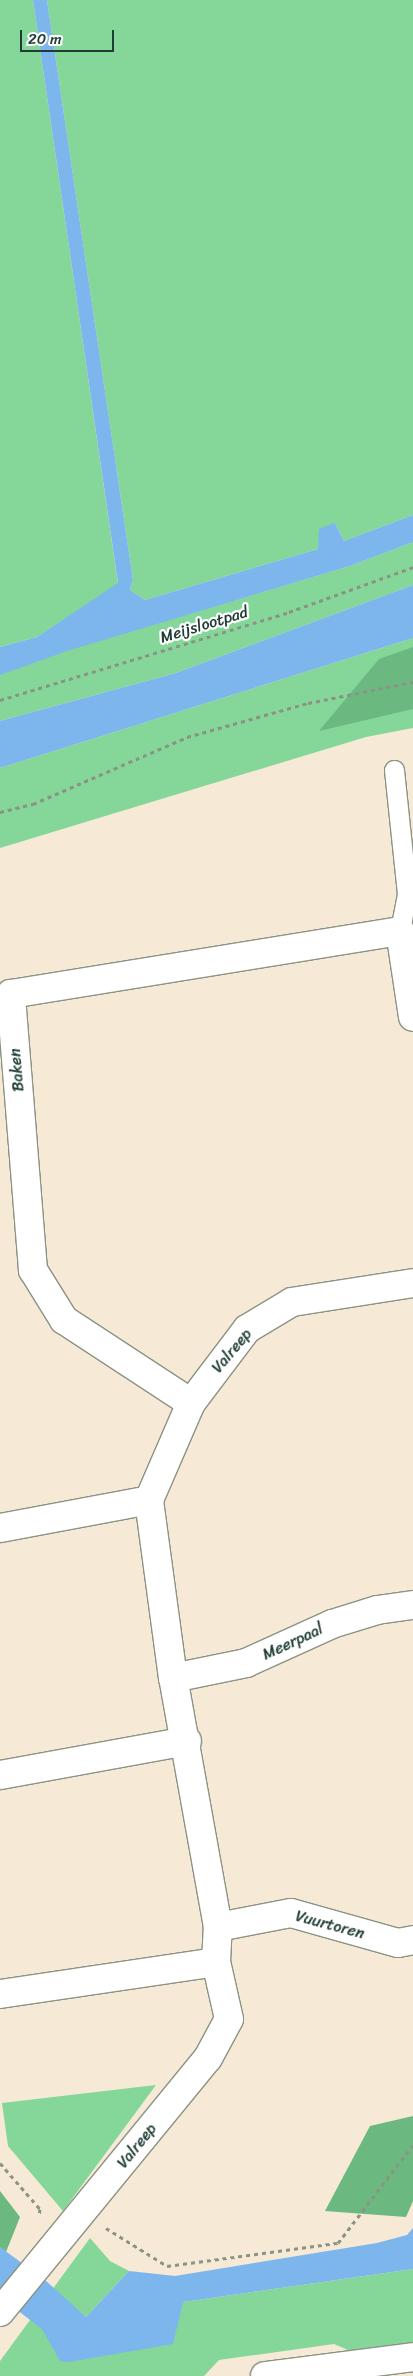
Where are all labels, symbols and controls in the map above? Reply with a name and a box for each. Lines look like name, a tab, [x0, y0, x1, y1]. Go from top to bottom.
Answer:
scale bar	[22, 20, 116, 52]
text: 20 m	[28, 26, 62, 52]
street label: Meijslootpad	[158, 603, 250, 647]
street label: Baken	[6, 1048, 28, 1092]
street label: Valreep	[208, 1325, 256, 1377]
street label: Meerpaal	[259, 1620, 327, 1664]
street label: Vuurtoren	[293, 1907, 367, 1943]
street label: Valreep	[113, 2120, 161, 2172]

